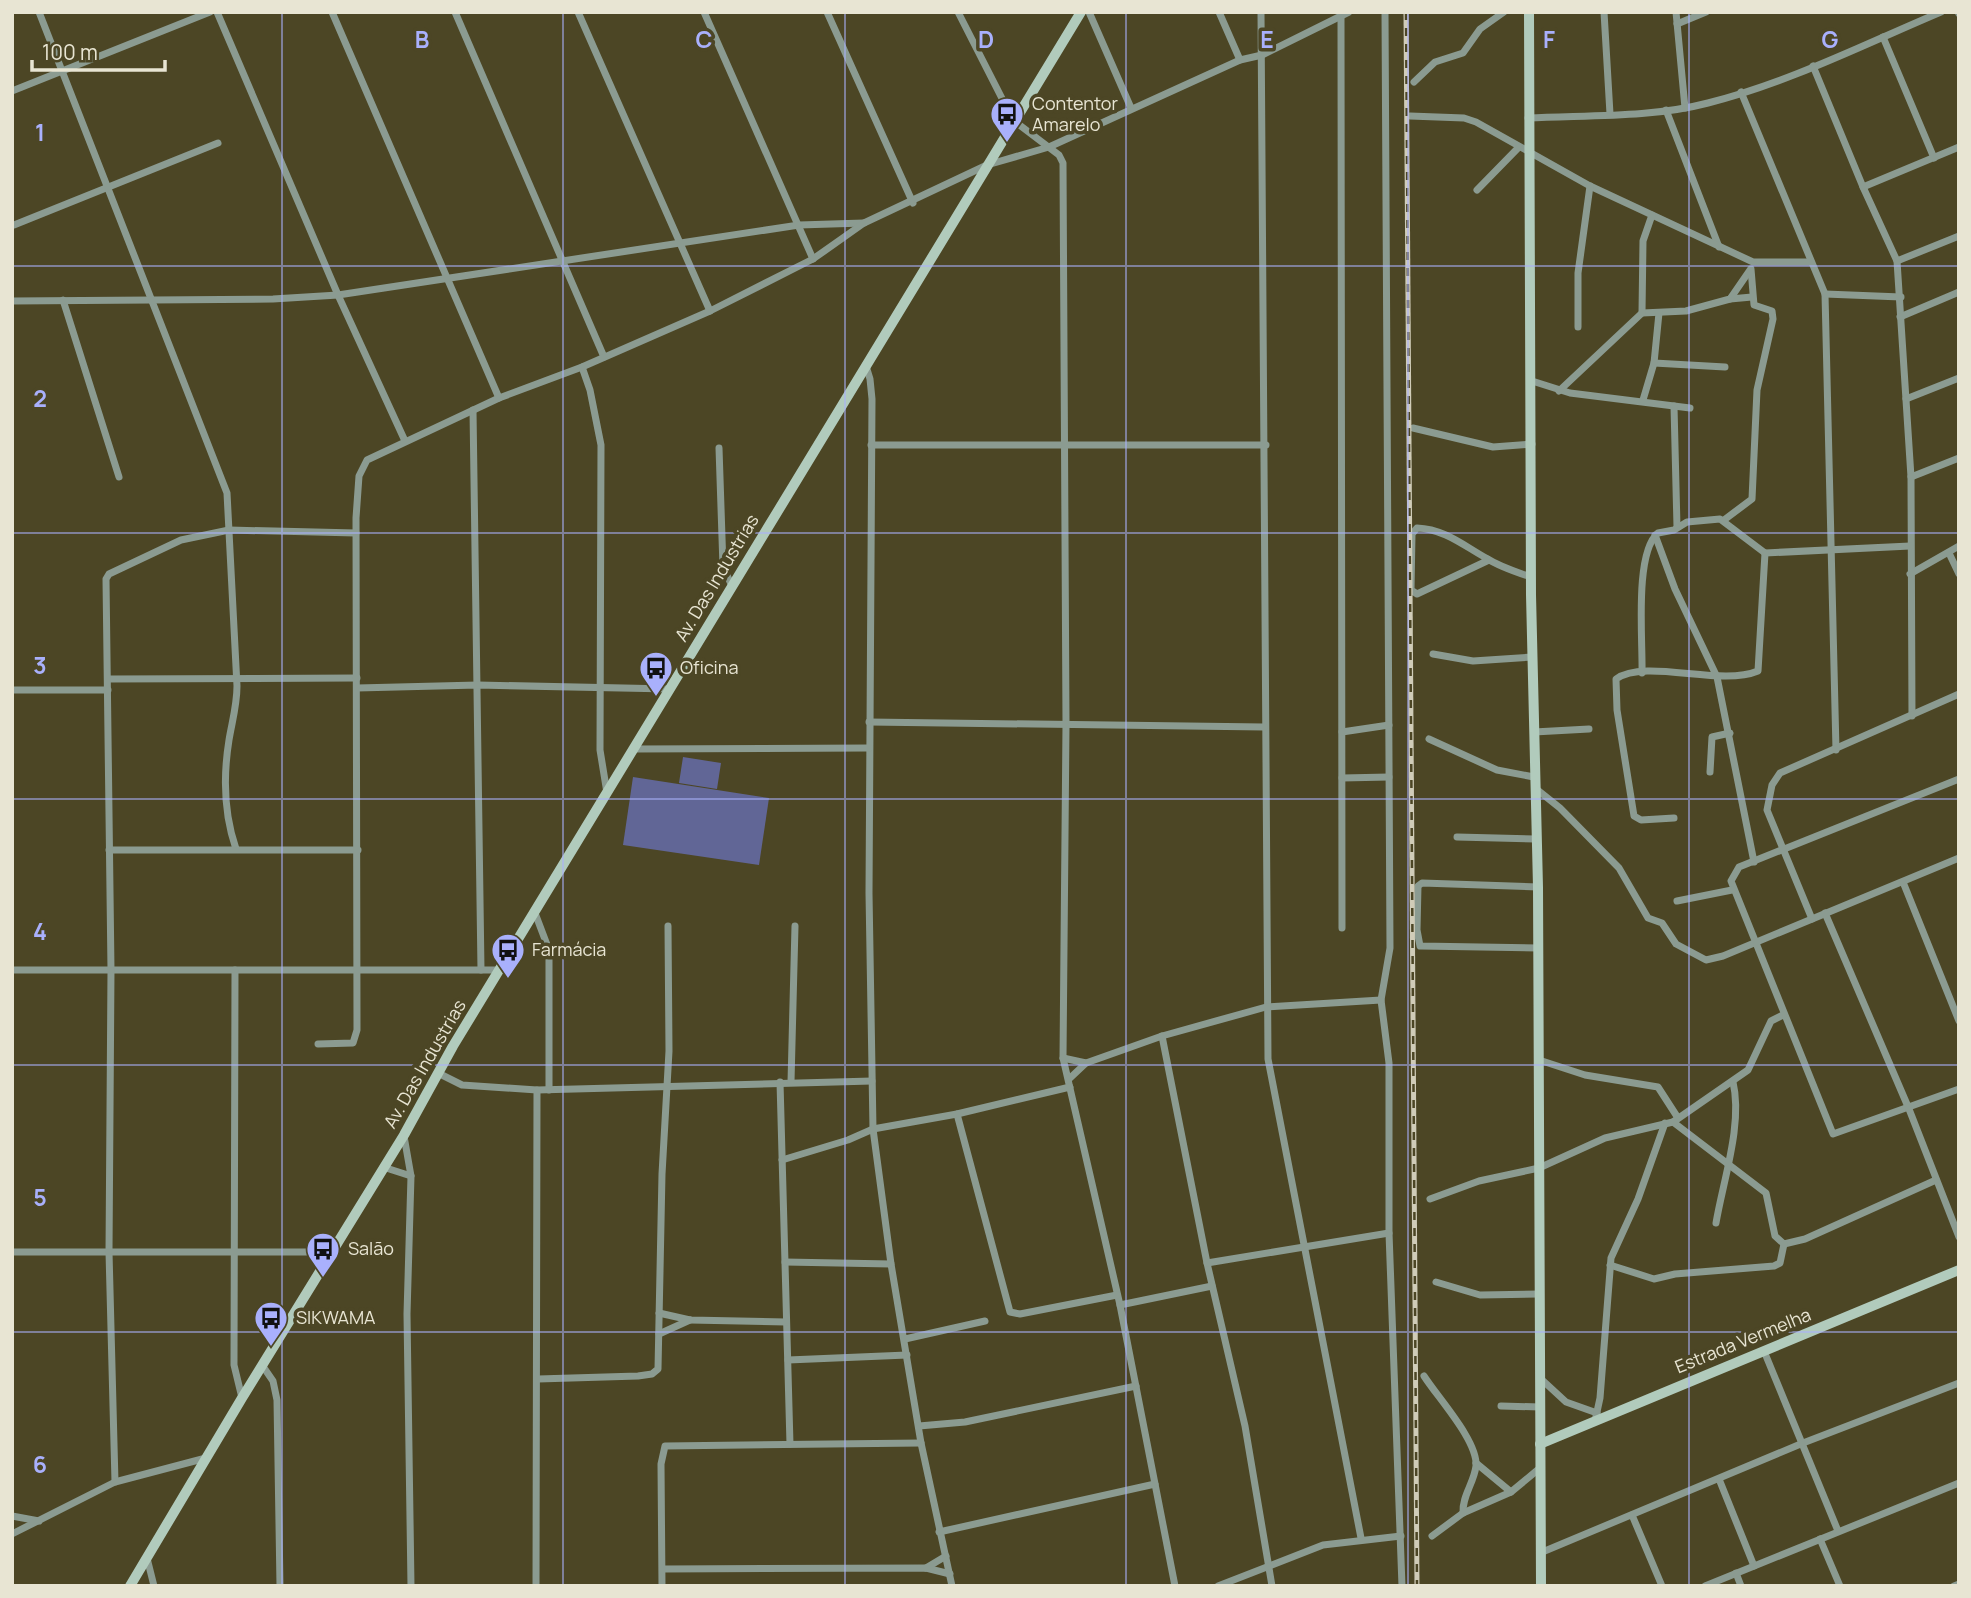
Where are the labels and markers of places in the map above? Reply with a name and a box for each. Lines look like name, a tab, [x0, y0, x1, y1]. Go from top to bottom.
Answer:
place label: Contentor Amarelo	[1032, 91, 1119, 136]
bus stop icon: Contentor Amarelo	[988, 95, 1026, 144]
bus stop icon: Oficina	[637, 649, 675, 698]
place label: Oficina	[680, 655, 738, 679]
bus stop icon: Farmácia	[489, 931, 527, 980]
place label: Farmácia	[532, 937, 606, 961]
bus stop icon: Salão	[304, 1230, 342, 1279]
place label: Salão	[348, 1236, 394, 1260]
bus stop icon: SIKWAMA	[252, 1299, 290, 1348]
place label: SIKWAMA	[296, 1305, 376, 1329]

